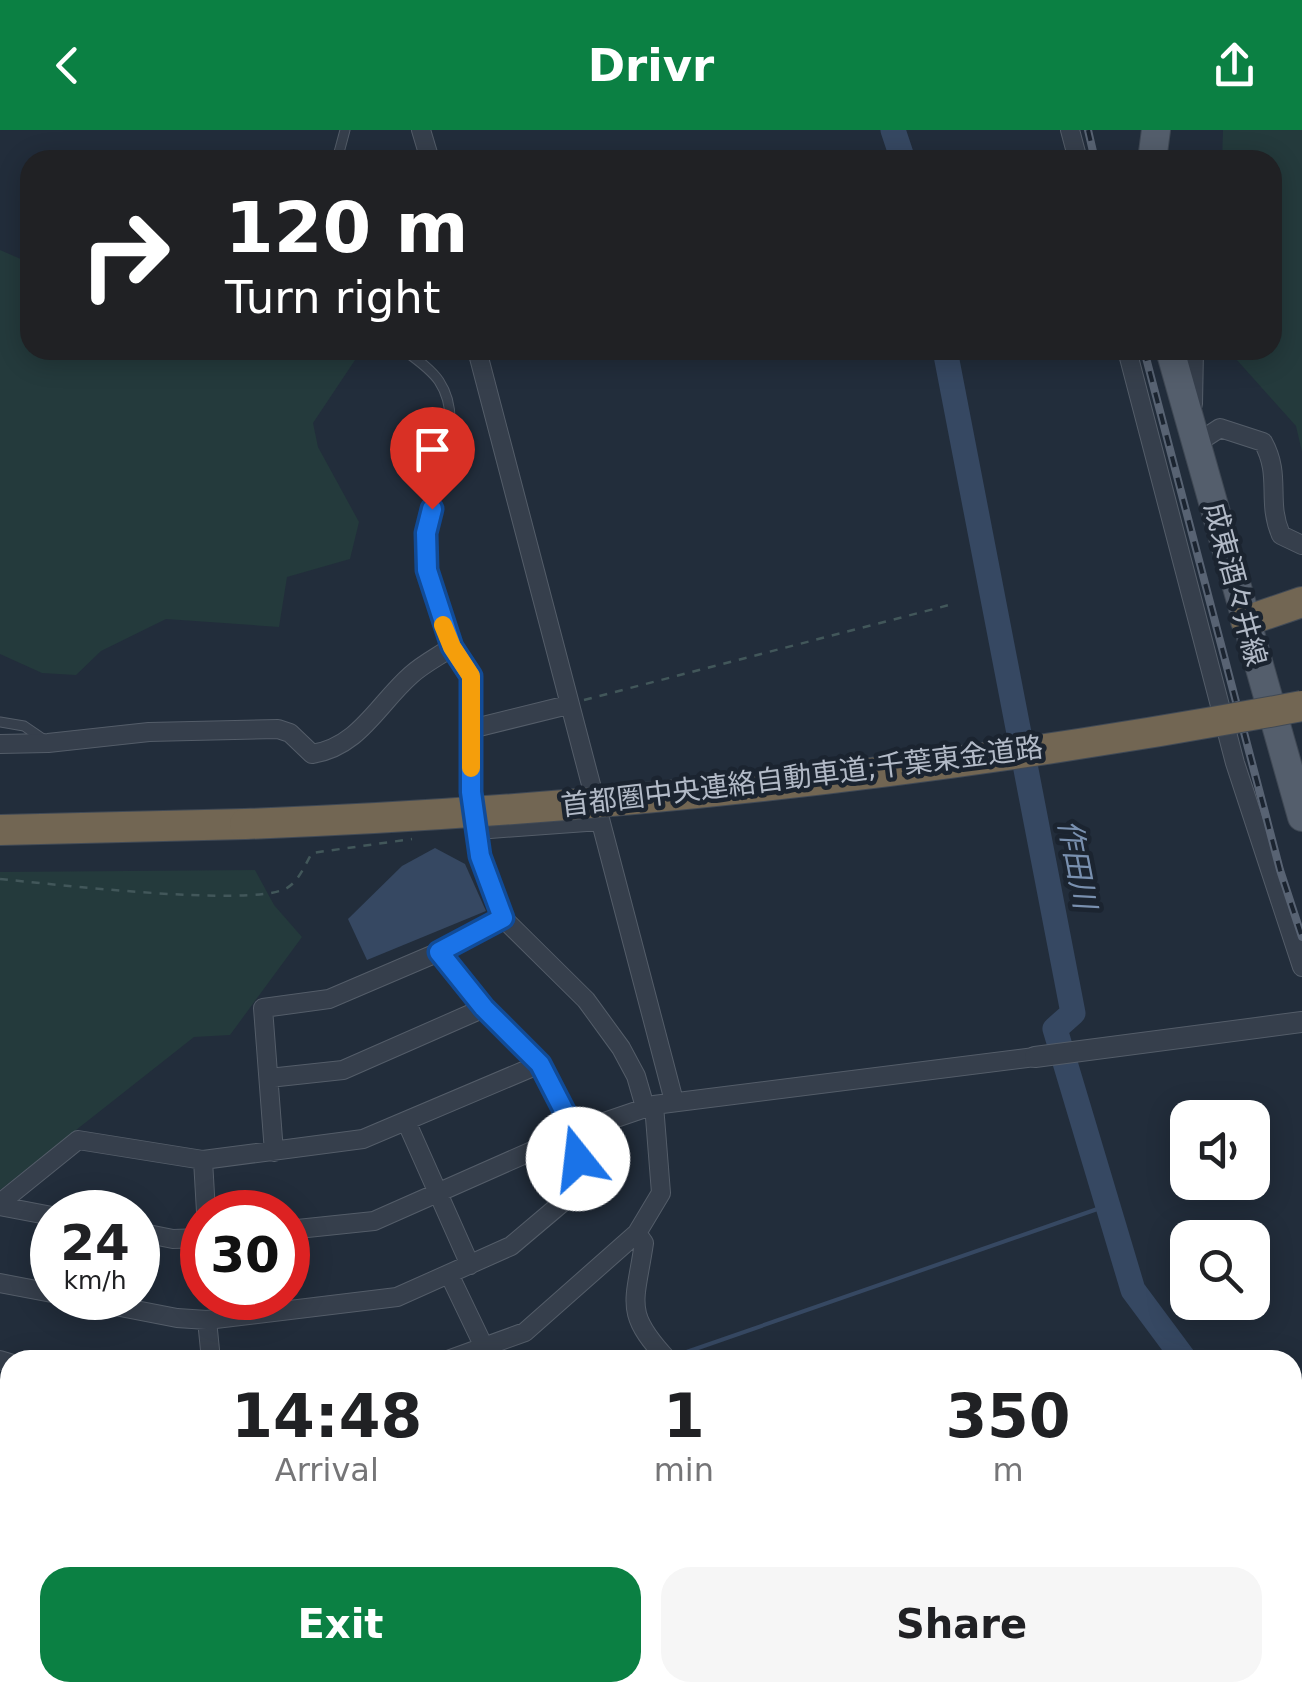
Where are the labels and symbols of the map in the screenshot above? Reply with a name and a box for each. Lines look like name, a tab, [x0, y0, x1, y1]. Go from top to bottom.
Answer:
pin	[390, 407, 475, 510]
street label: 成東酒々井線	[1198, 499, 1273, 670]
street label: 首都圏中央連絡自動車道;千葉東金道路	[559, 731, 1045, 822]
water label: 作田川	[1052, 816, 1104, 914]
position arrow	[526, 1107, 630, 1211]
speed limit sign: 30	[180, 1190, 310, 1320]

